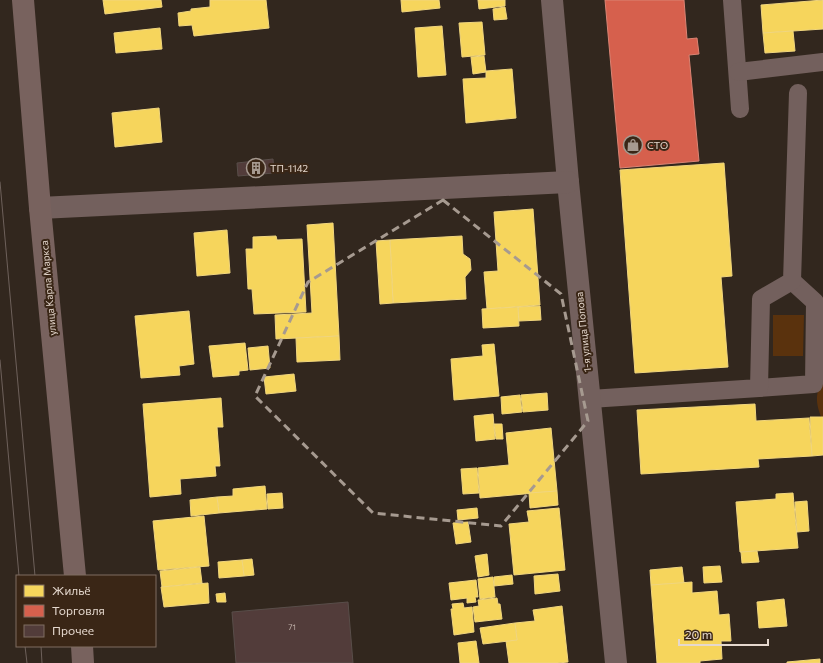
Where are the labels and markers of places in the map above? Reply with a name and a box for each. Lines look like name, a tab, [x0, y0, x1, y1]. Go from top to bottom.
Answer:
shop icon: СТО	[622, 134, 644, 156]
place label: СТО	[647, 139, 668, 151]
building icon: ТП-1142	[245, 157, 267, 179]
place label: ТП-1142	[270, 162, 309, 174]

